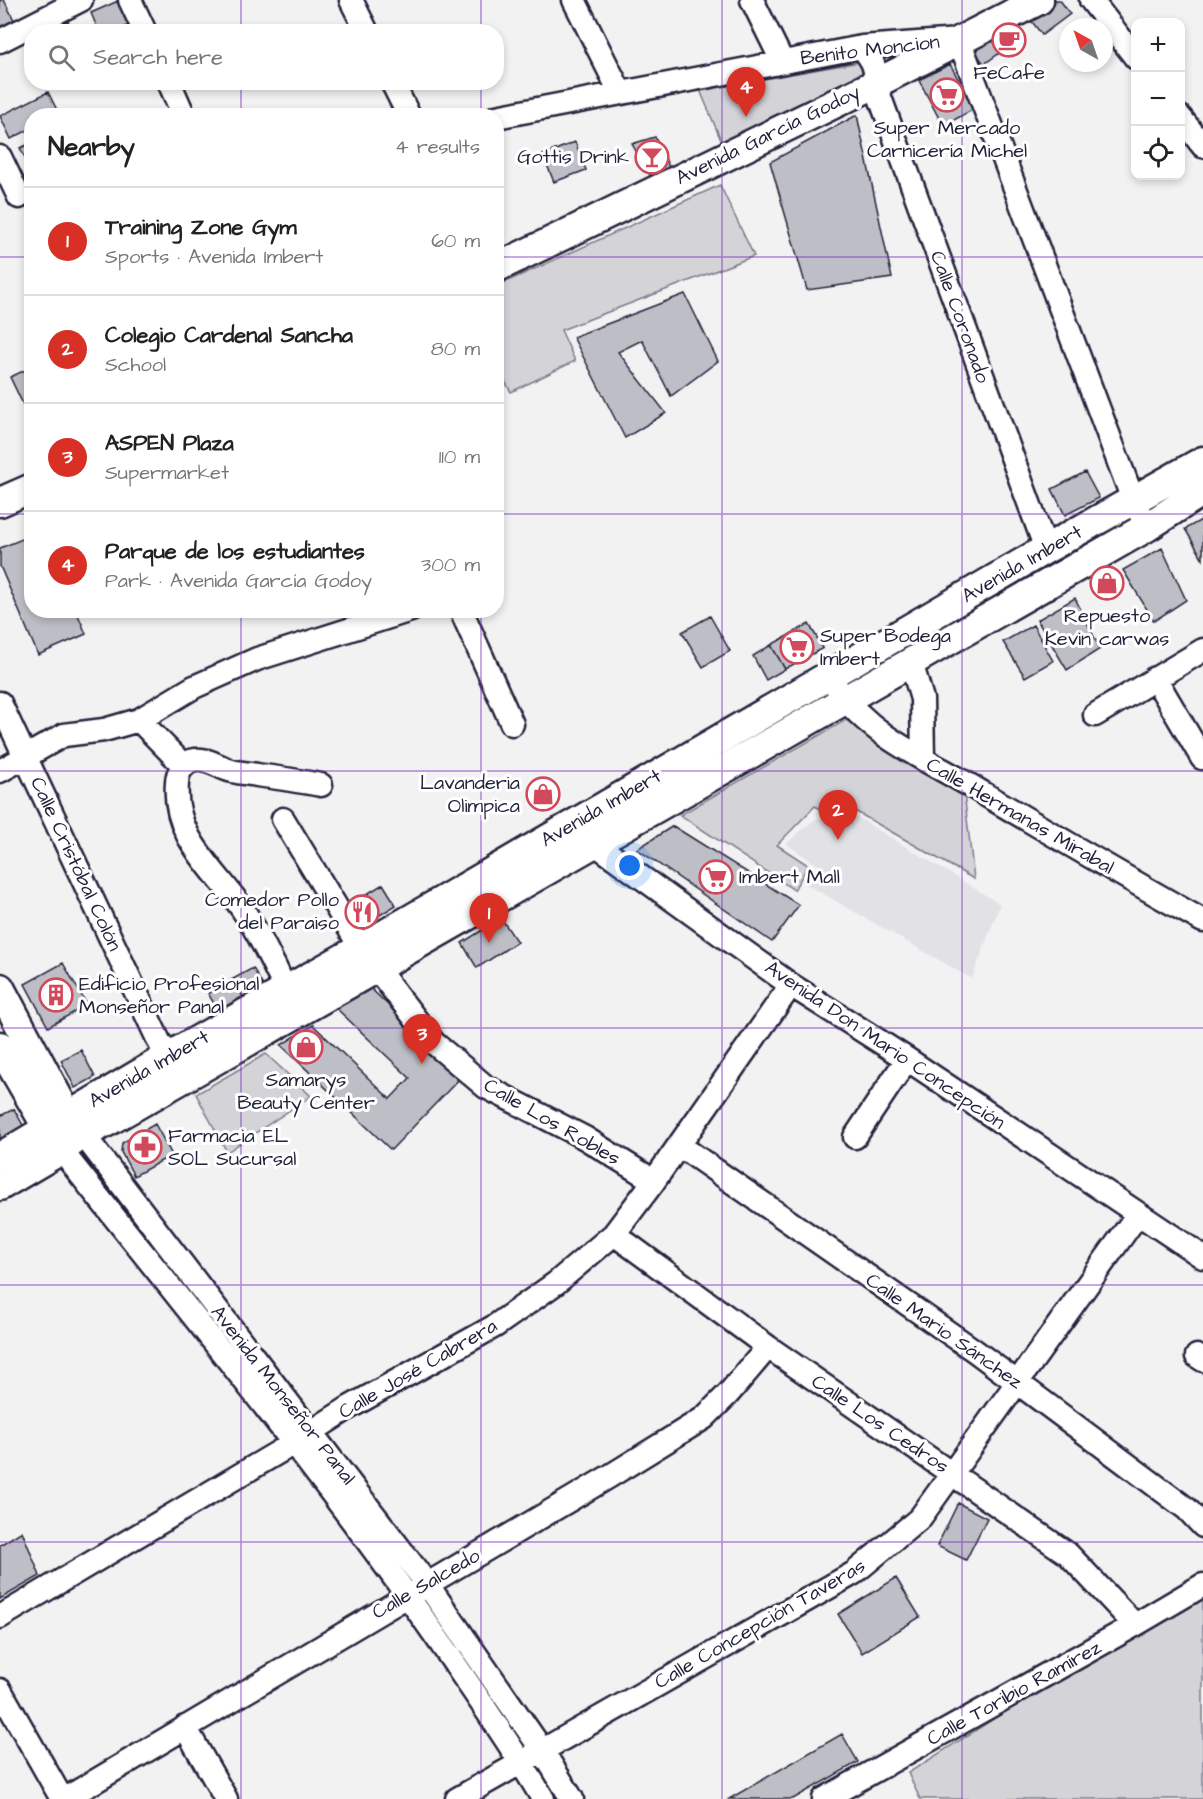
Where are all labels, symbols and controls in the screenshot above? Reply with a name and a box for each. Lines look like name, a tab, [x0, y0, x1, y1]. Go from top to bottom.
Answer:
north arrow	[1059, 18, 1113, 72]
map controls	[1131, 18, 1185, 180]
button: +	[1131, 18, 1185, 72]
cafe icon: FeCafe	[991, 22, 1027, 58]
search box	[24, 24, 504, 90]
street label: Benito Moncion	[799, 28, 941, 72]
icon: search	[45, 41, 78, 74]
text: Search here	[93, 42, 223, 73]
place label: FeCafe	[973, 59, 1045, 87]
pin: 4	[726, 68, 766, 117]
button: −	[1131, 72, 1185, 126]
supermarket icon: Super Mercado Carnicería Michel	[929, 77, 965, 113]
street label: Avenida García Godoy	[671, 78, 865, 193]
place label: Super Mercado Carnicería Michel	[867, 114, 1027, 165]
button: locate	[1131, 126, 1185, 180]
text: Nearby	[48, 129, 135, 165]
text: 4 results	[395, 133, 480, 161]
bar icon: Gottis Drink	[634, 139, 670, 175]
place label: Gottis Drink	[517, 143, 629, 171]
text: Training Zone Gym	[105, 212, 297, 243]
text: 1	[66, 227, 69, 255]
text: 60 m	[431, 227, 480, 255]
text: Sports · Avenida Imbert	[105, 243, 323, 271]
street label: Calle Coronado	[923, 247, 997, 387]
text: Colegio Cardenal Sancha	[105, 320, 353, 351]
text: 2	[62, 335, 73, 363]
text: 80 m	[431, 335, 480, 363]
text: School	[105, 351, 166, 379]
text: ASPEN Plaza	[105, 428, 234, 459]
text: 3	[62, 443, 73, 471]
text: 110 m	[439, 443, 480, 471]
text: Supermarket	[105, 459, 229, 487]
street label: Avenida Imbert	[956, 518, 1088, 610]
text: Parque de los estudiantes	[105, 536, 365, 567]
text: 4	[61, 551, 74, 579]
text: 300 m	[421, 551, 480, 579]
shop icon: Repuesto Kevin carwas	[1089, 565, 1125, 601]
text: Park · Avenida García Godoy	[105, 567, 372, 595]
place label: Repuesto Kevin carwas	[1045, 602, 1169, 653]
place label: Super Bodega Imbert	[820, 622, 951, 673]
supermarket icon: Super Bodega Imbert	[779, 629, 815, 665]
street label: Calle Hermanas Mirabal	[921, 751, 1119, 881]
street label: Avenida Imbert	[535, 762, 667, 854]
place label: Lavanderia Olimpica	[420, 769, 520, 820]
street label: Calle Cristóbal Colón	[23, 772, 129, 956]
shop icon: Lavanderia Olimpica	[525, 776, 561, 812]
pin: 2	[818, 790, 858, 840]
your location	[615, 851, 644, 880]
supermarket icon: Imbert Mall	[698, 859, 734, 895]
place label: Imbert Mall	[739, 863, 840, 891]
place label: Comedor Pollo del Paraiso	[205, 886, 339, 937]
restaurant icon: Comedor Pollo del Paraiso	[344, 894, 380, 930]
pin: 1	[470, 894, 508, 943]
street label: Avenida Don Mario Concepción	[759, 954, 1011, 1136]
place label: Edificio Profesional Monseñor Panal	[79, 970, 259, 1021]
building icon: Edificio Profesional Monseñor Panal	[38, 977, 74, 1013]
pin: 3	[402, 1014, 442, 1064]
street label: Avenida Imbert	[83, 1023, 215, 1115]
shop icon: Samarys Beauty Center	[288, 1029, 324, 1065]
place label: Samarys Beauty Center	[237, 1066, 375, 1118]
street label: Calle Los Robles	[479, 1072, 625, 1172]
place label: Farmacia EL SOL Sucursal	[168, 1122, 296, 1173]
pharmacy icon: Farmacia EL SOL Sucursal	[127, 1129, 163, 1165]
street label: Calle Mario Sánchez	[860, 1266, 1028, 1396]
street label: Avenida Monseñor Panal	[204, 1299, 362, 1491]
street label: Calle José Cabrera	[334, 1312, 502, 1426]
street label: Calle Los Cedros	[806, 1368, 954, 1480]
street label: Calle Salcedo	[367, 1542, 485, 1626]
street label: Calle Concepción Taveras	[649, 1552, 871, 1696]
street label: Calle Toribio Ramírez	[922, 1633, 1106, 1753]

